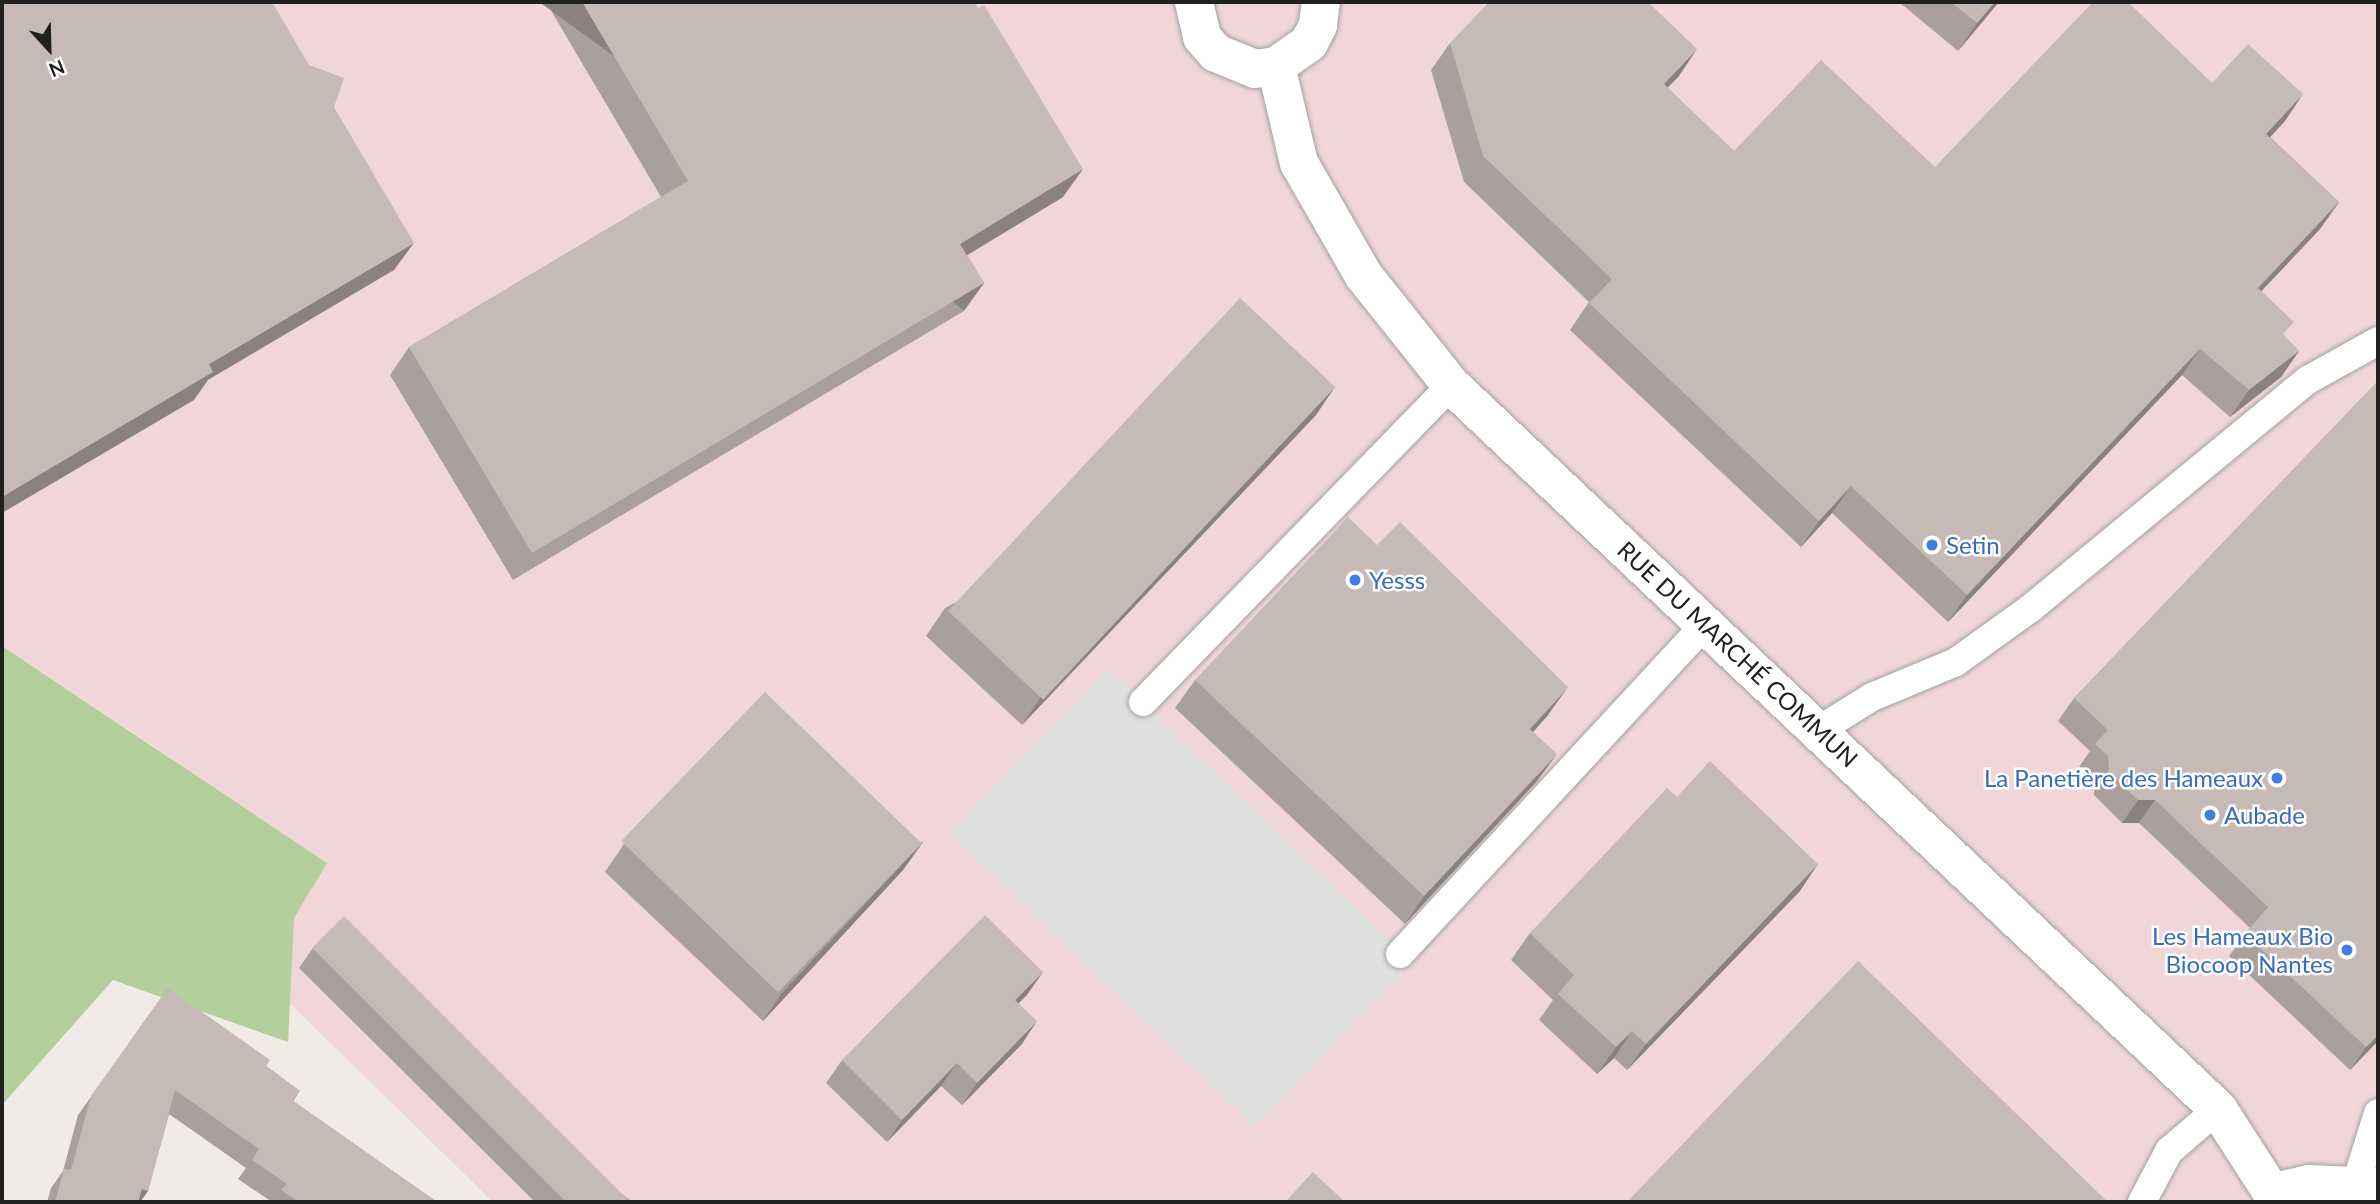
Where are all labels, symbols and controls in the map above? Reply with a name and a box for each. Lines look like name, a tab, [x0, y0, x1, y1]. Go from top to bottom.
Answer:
north arrow	[14, 14, 84, 84]
text: N	[46, 56, 68, 82]
place label: Setin	[1946, 531, 2000, 559]
street label: RUE DU MARCHÉ COMMUN	[1612, 535, 1864, 773]
marker: Setin	[1924, 537, 1940, 553]
place label: Yesss	[1369, 566, 1425, 594]
marker: Yesss	[1347, 572, 1363, 588]
place label: La Panetière des Hameaux	[1984, 764, 2263, 792]
marker: La Panetière des Hameaux	[2269, 770, 2285, 786]
place label: Aubade	[2224, 801, 2305, 829]
marker: Aubade	[2202, 807, 2218, 823]
place label: Les Hameaux Bio Biocoop Nantes	[2152, 922, 2333, 978]
marker: Les Hameaux Bio Biocoop Nantes	[2339, 942, 2355, 958]

